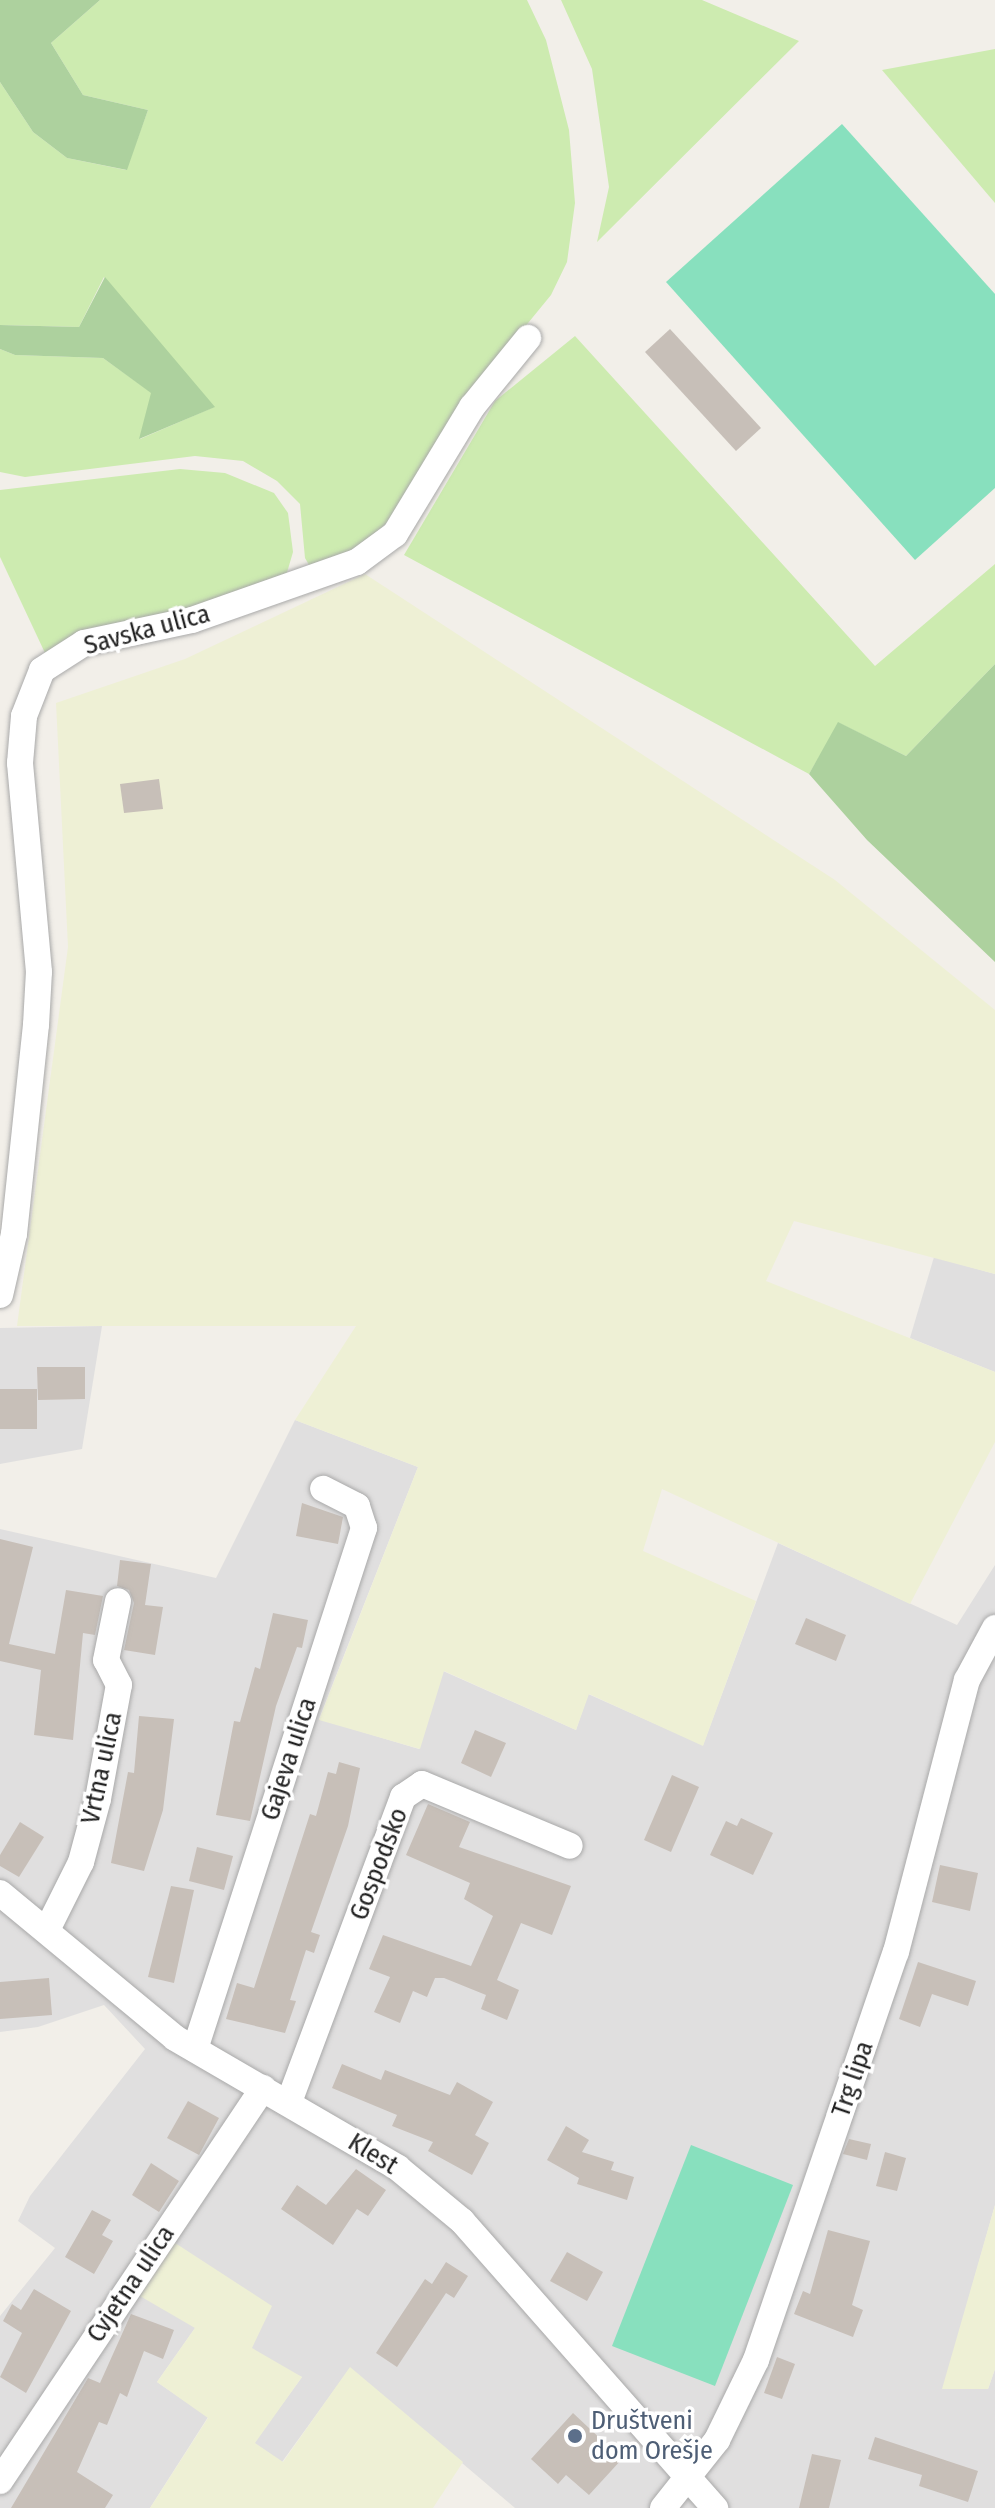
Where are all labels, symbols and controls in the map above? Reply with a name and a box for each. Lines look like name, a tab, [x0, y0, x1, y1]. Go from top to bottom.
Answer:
street label: Savska ulica	[81, 598, 213, 662]
street label: Gajeva ulica	[254, 1694, 324, 1824]
street label: Vrtna ulica	[75, 1709, 129, 1827]
street label: Gospodsko	[343, 1803, 415, 1925]
street label: Trg lipa	[826, 2037, 880, 2121]
street label: Klest	[342, 2127, 404, 2181]
street label: Cvjetna ulica	[80, 2220, 182, 2348]
place label: Društveni dom Orešje	[591, 2405, 713, 2466]
marker: Društveni dom Orešje	[566, 2427, 584, 2445]

